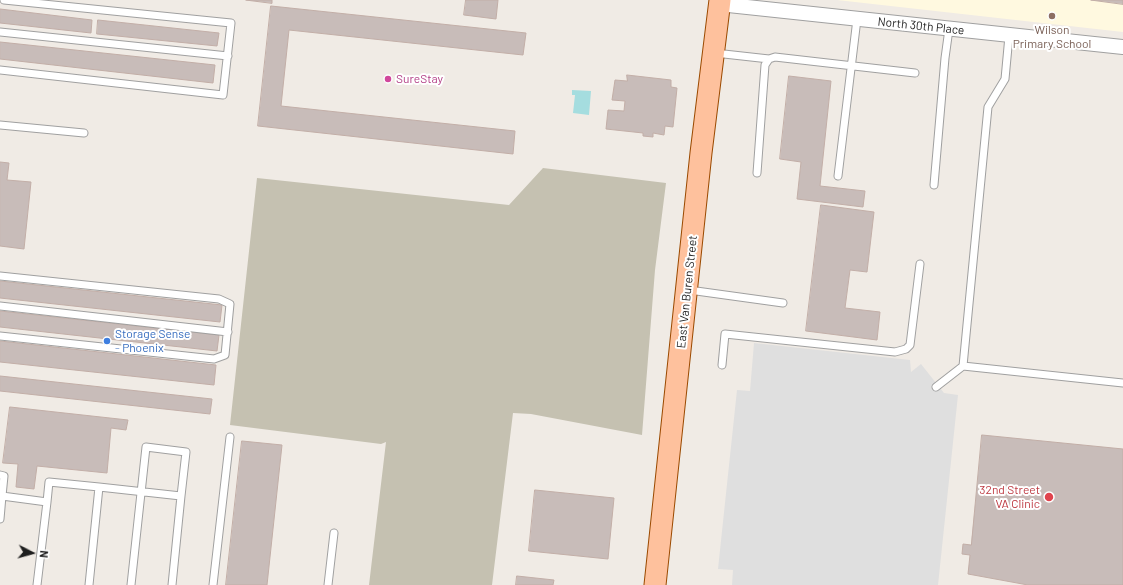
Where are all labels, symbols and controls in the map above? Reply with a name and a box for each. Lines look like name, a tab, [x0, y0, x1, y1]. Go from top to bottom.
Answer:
marker: Wilson Primary School	[1047, 11, 1057, 21]
street label: North 30th Place	[877, 14, 965, 38]
place label: Wilson Primary School	[1013, 23, 1091, 51]
place label: SureStay	[396, 72, 443, 86]
marker: SureStay	[383, 74, 393, 84]
street label: East Van Buren Street	[674, 235, 700, 349]
place label: Storage Sense - Phoenix	[115, 327, 190, 355]
marker: Storage Sense - Phoenix	[102, 336, 112, 346]
place label: 32nd Street VA Clinic	[979, 483, 1040, 511]
marker: 32nd Street VA Clinic	[1043, 491, 1055, 503]
north arrow	[12, 533, 52, 573]
text: N	[38, 550, 51, 559]

